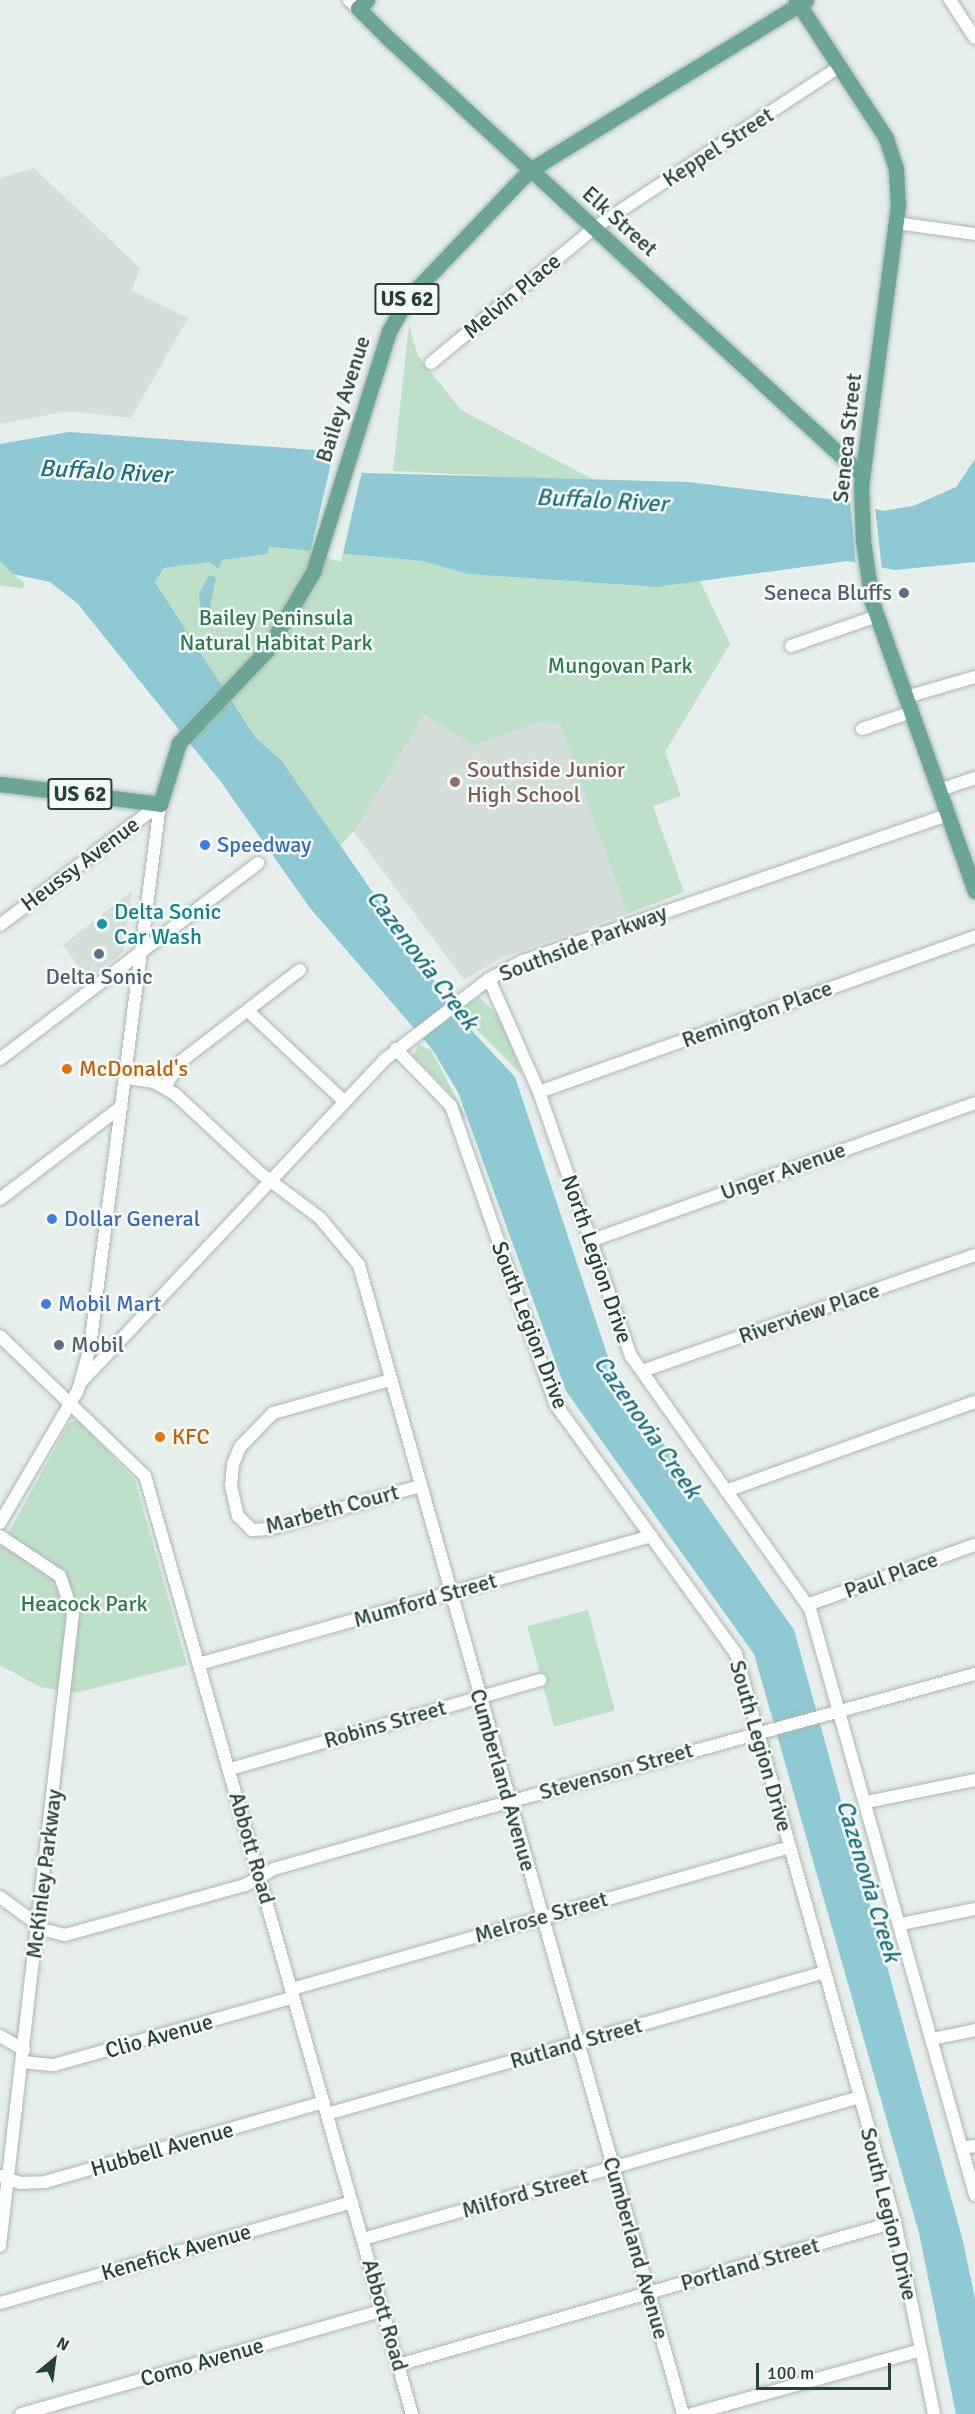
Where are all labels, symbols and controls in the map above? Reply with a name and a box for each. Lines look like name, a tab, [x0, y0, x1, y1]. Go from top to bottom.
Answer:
street label: Keppel Street	[658, 101, 778, 193]
street label: Elk Street	[577, 180, 663, 262]
street label: Melvin Place	[458, 248, 566, 344]
road number: US 62	[374, 281, 440, 317]
street label: Bailey Avenue	[310, 332, 376, 466]
street label: Seneca Street	[827, 372, 867, 504]
water label: Buffalo River	[38, 454, 172, 490]
water label: Buffalo River	[535, 483, 669, 519]
place label: Seneca Bluffs	[764, 580, 892, 606]
marker: Seneca Bluffs	[897, 586, 911, 600]
park label: Bailey Peninsula Natural Habitat Park	[180, 604, 372, 656]
park label: Mungovan Park	[548, 653, 692, 679]
place label: Southside Junior High School	[467, 756, 625, 807]
marker: Southside Junior High School	[448, 775, 462, 789]
road number: US 62	[47, 776, 113, 812]
street label: Heussy Avenue	[16, 811, 144, 917]
place label: Speedway	[217, 832, 311, 858]
marker: Speedway	[198, 838, 212, 852]
water label: Cazenovia Creek	[360, 884, 484, 1036]
place label: Delta Sonic Car Wash	[114, 898, 221, 950]
street label: Southside Parkway	[495, 899, 671, 987]
marker: Delta Sonic Car Wash	[95, 917, 109, 931]
marker: Delta Sonic	[92, 947, 106, 961]
place label: Delta Sonic	[45, 964, 153, 990]
street label: Remington Place	[678, 975, 836, 1053]
place label: McDonald's	[79, 1056, 188, 1082]
marker: McDonald's	[60, 1062, 74, 1076]
street label: Unger Avenue	[717, 1136, 849, 1206]
street label: North Legion Drive	[556, 1171, 638, 1347]
place label: Dollar General	[64, 1206, 200, 1232]
marker: Dollar General	[45, 1212, 59, 1226]
street label: South Legion Drive	[486, 1238, 574, 1412]
street label: Riverview Place	[735, 1277, 883, 1349]
place label: Mobil Mart	[58, 1291, 161, 1317]
marker: Mobil Mart	[39, 1297, 53, 1311]
place label: Mobil	[71, 1332, 124, 1358]
marker: Mobil	[52, 1338, 66, 1352]
water label: Cazenovia Creek	[587, 1350, 707, 1504]
place label: KFC	[172, 1424, 210, 1450]
marker: KFC	[153, 1430, 167, 1444]
street label: Marbeth Court	[262, 1479, 402, 1539]
street label: Paul Place	[841, 1546, 941, 1604]
street label: Mumford Street	[350, 1567, 500, 1633]
park label: Heacock Park	[20, 1591, 148, 1617]
street label: South Legion Drive	[724, 1657, 798, 1835]
street label: Cumberland Avenue	[464, 1686, 542, 1874]
street label: Robins Street	[321, 1694, 449, 1754]
street label: Stevenson Street	[536, 1736, 696, 1806]
street label: McKinley Parkway	[21, 1788, 67, 1960]
street label: Abbott Road	[223, 1789, 281, 1907]
water label: Cazenovia Creek	[830, 1797, 906, 1965]
street label: Melrose Street	[471, 1885, 611, 1949]
street label: Clio Avenue	[102, 2008, 216, 2064]
street label: Rutland Street	[507, 2012, 645, 2074]
street label: Hubbell Avenue	[88, 2116, 236, 2182]
street label: South Legion Drive	[855, 2125, 923, 2303]
street label: Cumberland Avenue	[597, 2154, 675, 2342]
street label: Milford Street	[459, 2162, 591, 2224]
street label: Kenefick Avenue	[98, 2218, 254, 2286]
street label: Portland Street	[678, 2232, 822, 2296]
street label: Abbott Road	[356, 2256, 414, 2374]
north arrow	[24, 2330, 84, 2390]
street label: Como Avenue	[137, 2332, 267, 2392]
text: N	[53, 2333, 72, 2356]
scale bar	[759, 2351, 894, 2389]
text: 100 m	[767, 2362, 814, 2384]

